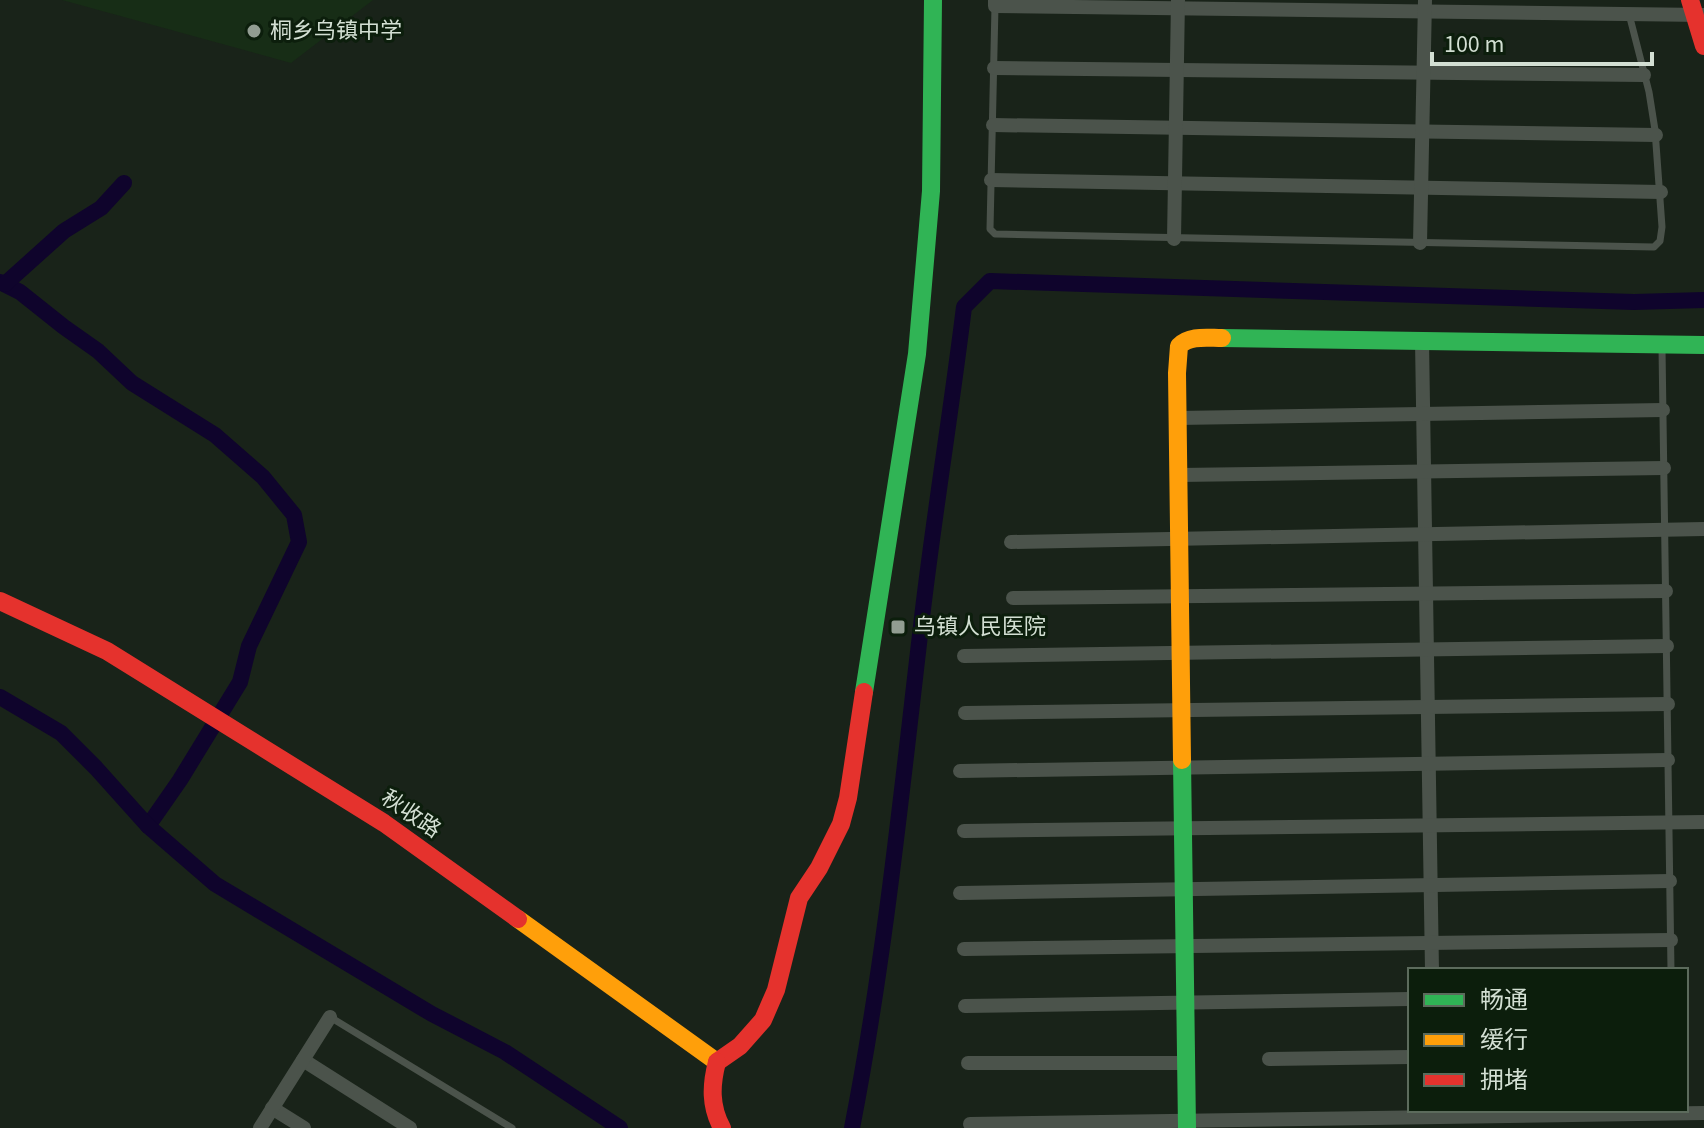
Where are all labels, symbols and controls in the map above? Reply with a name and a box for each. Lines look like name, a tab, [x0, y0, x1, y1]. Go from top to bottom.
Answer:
place label: 桐乡乌镇中学	[270, 15, 402, 47]
scale bar	[1432, 16, 1652, 66]
marker: 桐乡乌镇中学	[245, 22, 263, 40]
text: 100 m	[1444, 27, 1504, 62]
place label: 乌镇人民医院	[914, 611, 1046, 643]
marker: 乌镇人民医院	[889, 618, 907, 636]
street label: 秋收路	[375, 782, 447, 846]
legend	[1408, 968, 1688, 1112]
text: 畅通	[1480, 983, 1528, 1018]
text: 缓行	[1480, 1023, 1528, 1058]
text: 拥堵	[1480, 1063, 1528, 1098]

